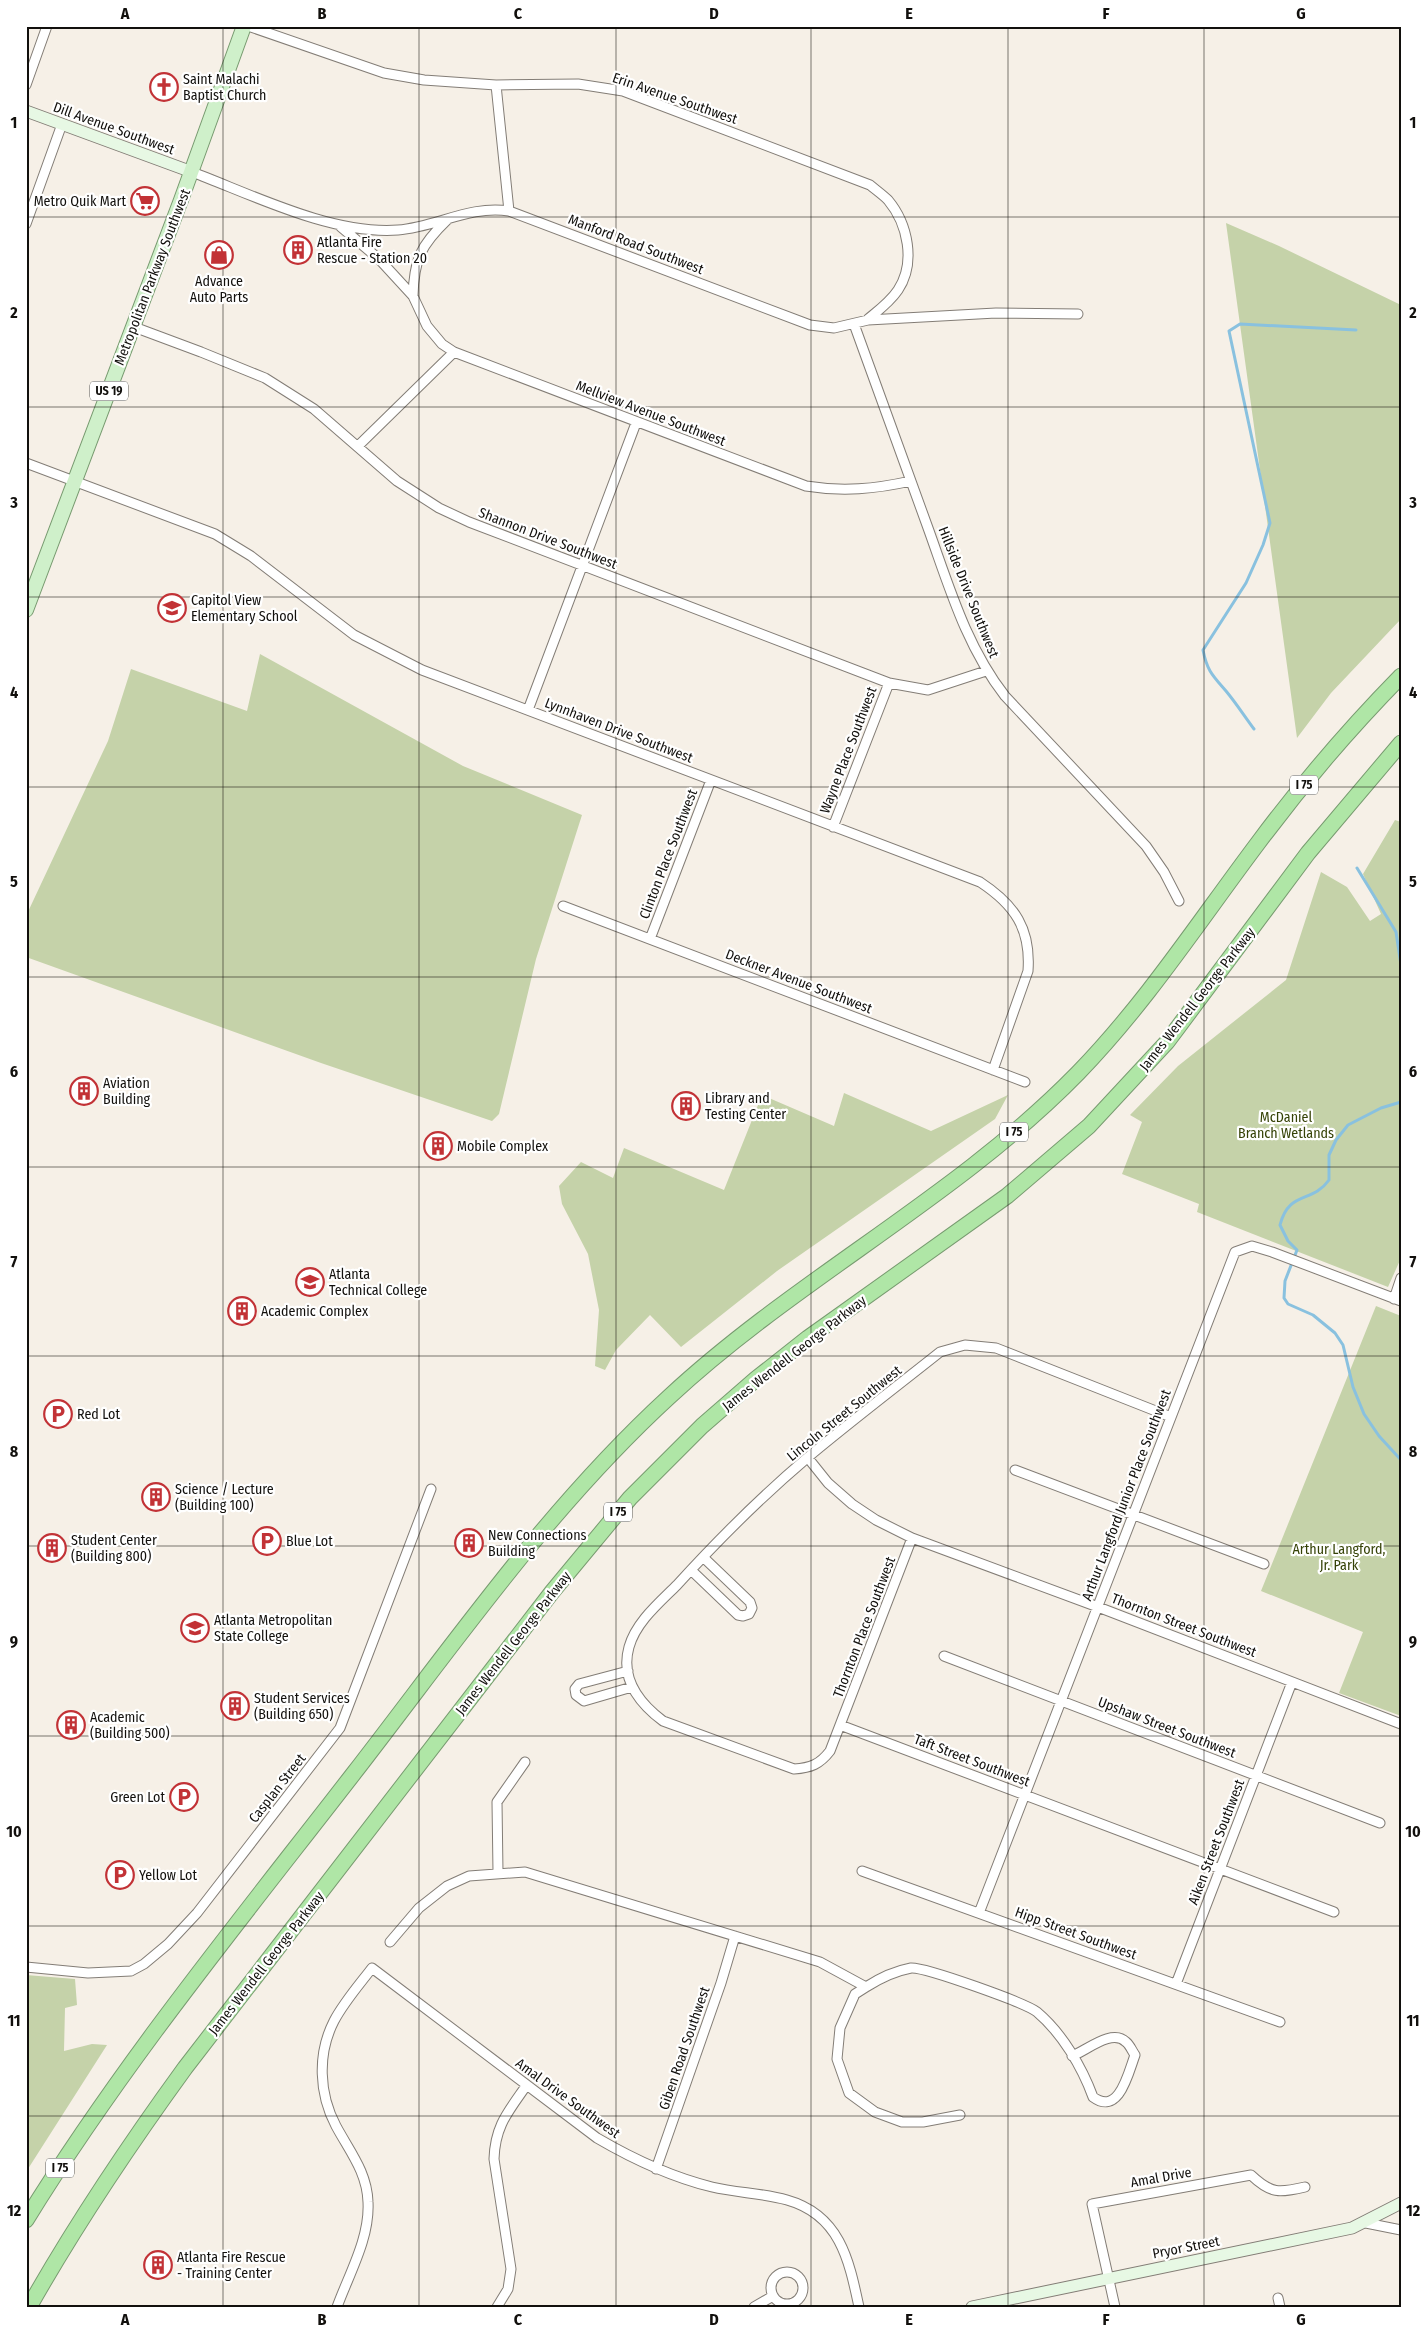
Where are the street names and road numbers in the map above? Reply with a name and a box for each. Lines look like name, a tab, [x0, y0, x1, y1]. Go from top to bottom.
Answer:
street label: Erin Avenue Southwest	[610, 69, 740, 128]
street label: Dill Avenue Southwest	[51, 99, 177, 158]
street label: Metropolitan Parkway Southwest	[111, 186, 194, 368]
street label: Manford Road Southwest	[566, 211, 706, 278]
street label: Mellview Avenue Southwest	[574, 377, 728, 450]
road number: US 19	[90, 382, 128, 401]
street label: Shannon Drive Southwest	[476, 504, 620, 573]
street label: Hillside Drive Southwest	[934, 524, 1003, 661]
street label: Wayne Place Southwest	[816, 684, 881, 816]
street label: Lynnhaven Drive Southwest	[542, 694, 696, 767]
road number: I 75	[1290, 776, 1318, 794]
street label: Clinton Place Southwest	[636, 786, 701, 922]
street label: James Wendell George Parkway	[1136, 923, 1259, 1075]
street label: Deckner Avenue Southwest	[723, 946, 875, 1017]
road number: I 75	[1000, 1122, 1028, 1142]
street label: James Wendell George Parkway	[719, 1292, 870, 1415]
street label: Lincoln Street Southwest	[784, 1362, 905, 1465]
street label: Arthur Langford Junior Place Southwest	[1078, 1387, 1175, 1603]
road number: I 75	[604, 1502, 632, 1521]
street label: Thornton Place Southwest	[830, 1554, 899, 1700]
street label: James Wendell George Parkway	[452, 1567, 575, 1719]
street label: Thornton Street Southwest	[1109, 1590, 1259, 1661]
street label: Upshaw Street Southwest	[1096, 1693, 1239, 1762]
street label: Taft Street Southwest	[911, 1731, 1033, 1791]
street label: Casplan Street	[245, 1750, 310, 1826]
street label: Aiken Street Southwest	[1185, 1777, 1248, 1907]
street label: James Wendell George Parkway	[205, 1887, 328, 2039]
street label: Hipp Street Southwest	[1013, 1904, 1139, 1964]
street label: Giben Road Southwest	[655, 1984, 714, 2112]
street label: Amal Drive Southwest	[512, 2055, 624, 2142]
road number: I 75	[46, 2158, 74, 2178]
street label: Amal Drive	[1129, 2164, 1193, 2191]
street label: Pryor Street	[1151, 2233, 1222, 2262]

